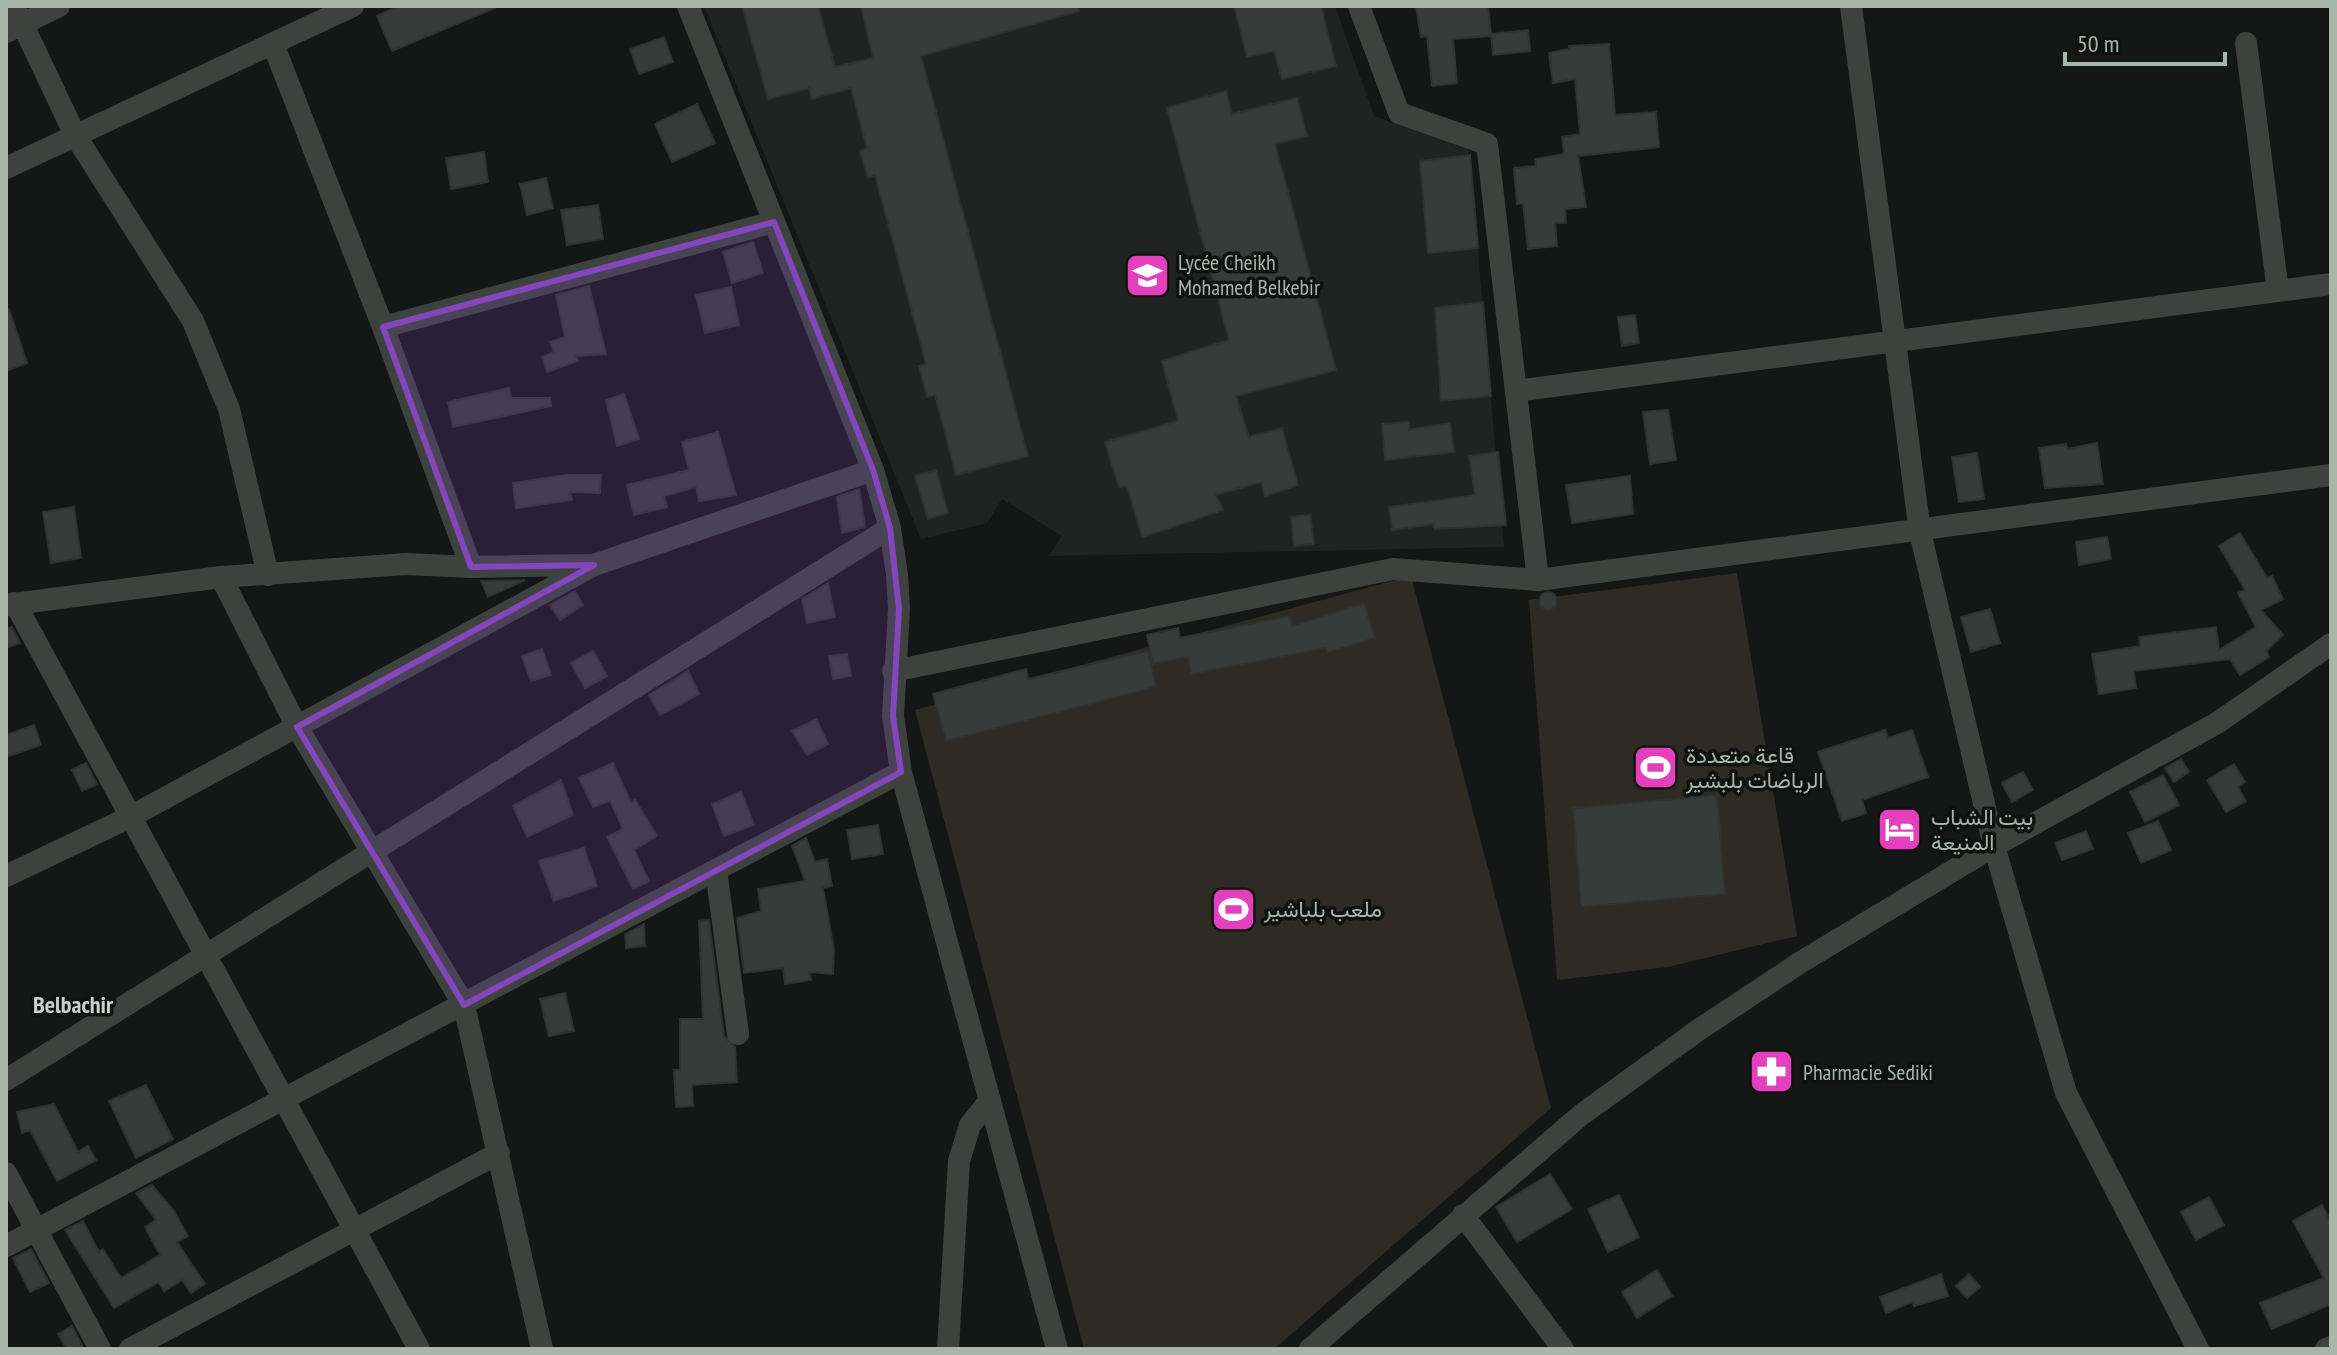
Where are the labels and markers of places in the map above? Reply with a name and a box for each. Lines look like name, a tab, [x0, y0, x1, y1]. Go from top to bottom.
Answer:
place label: Lycée Cheikh Mohamed Belkebir	[1178, 248, 1320, 301]
school or university icon: Lycée Cheikh Mohamed Belkebir	[1123, 251, 1171, 299]
place label: قاعة متعددة الرياضات بلبشير	[1685, 741, 1824, 794]
sports icon: قاعة متعددة الرياضات بلبشير	[1631, 744, 1679, 792]
place label: بيت الشباب المنيعة	[1931, 803, 2033, 856]
hotel icon: بيت الشباب المنيعة	[1876, 806, 1924, 854]
sports icon: ملعب بلباشير	[1209, 885, 1257, 933]
place label: ملعب بلباشير	[1263, 895, 1382, 923]
pharmacy icon: Pharmacie Sediki	[1748, 1048, 1796, 1096]
place label: Pharmacie Sediki	[1803, 1058, 1933, 1086]

